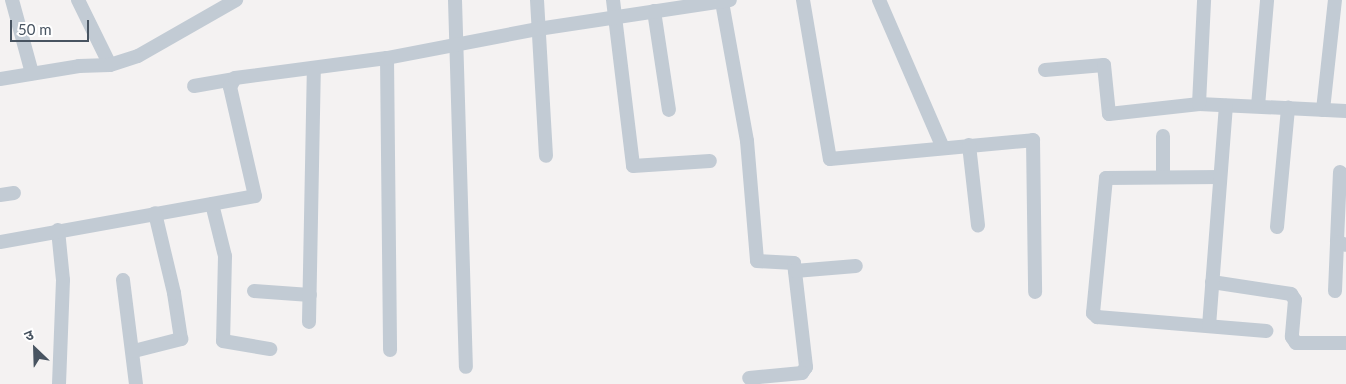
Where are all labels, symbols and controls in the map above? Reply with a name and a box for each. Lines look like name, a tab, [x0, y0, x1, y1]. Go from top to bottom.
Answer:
scale bar	[12, 10, 91, 42]
text: 50 m	[18, 20, 52, 38]
north arrow	[10, 324, 60, 374]
text: उ	[21, 325, 36, 344]

